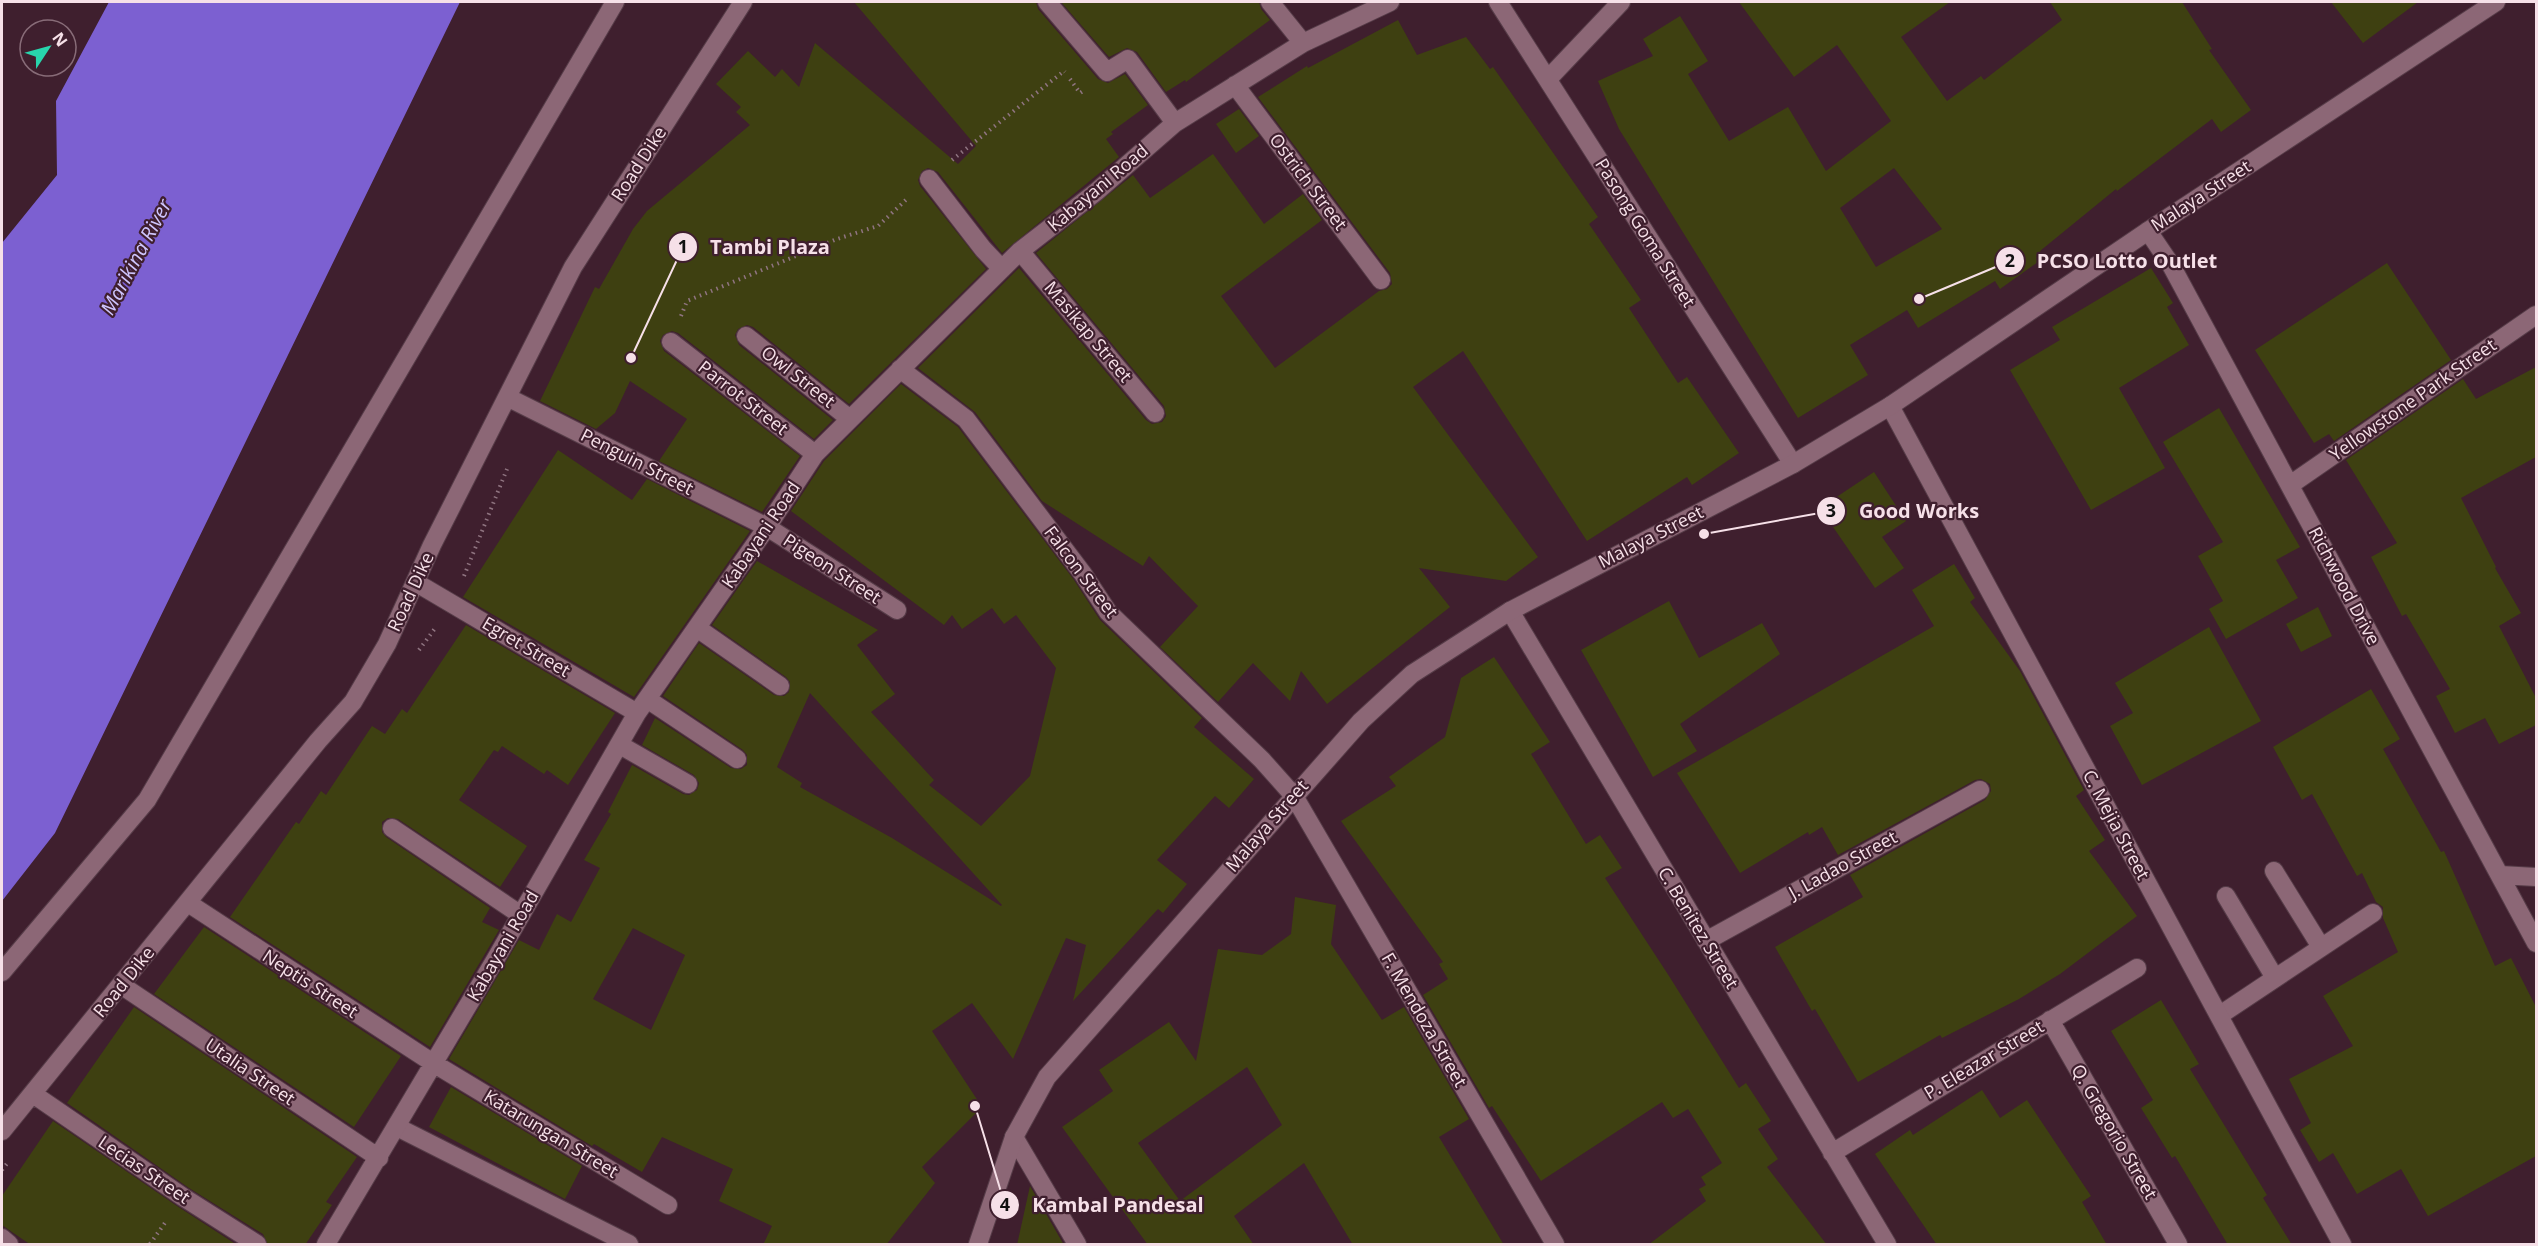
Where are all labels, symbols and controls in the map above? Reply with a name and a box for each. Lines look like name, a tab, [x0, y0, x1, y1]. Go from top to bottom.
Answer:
north arrow	[18, 18, 78, 78]
text: N	[47, 27, 73, 51]
street label: Road Dike	[605, 121, 671, 206]
street label: Ostrich Street	[1264, 128, 1353, 235]
street label: Kabayani Road	[1042, 138, 1153, 236]
street label: Pasong Goma Street	[1590, 153, 1701, 311]
street label: Malaya Street	[2146, 154, 2255, 236]
water label: Marikina River	[94, 193, 178, 319]
callout: Tambi Plaza	[668, 228, 842, 266]
text: Tambi Plaza	[710, 233, 830, 260]
text: 1	[678, 234, 688, 258]
callout: PCSO Lotto Outlet	[1995, 242, 2229, 280]
text: PCSO Lotto Outlet	[2037, 247, 2218, 274]
text: 2	[2005, 248, 2015, 272]
street label: Masikap Street	[1039, 276, 1138, 387]
street label: Yellowstone Park Street	[2324, 332, 2501, 466]
street label: Owl Street	[757, 340, 840, 413]
street label: Parrot Street	[694, 355, 793, 440]
street label: Penguin Street	[577, 422, 698, 500]
street label: Kabayani Road	[715, 476, 805, 593]
callout: Good Works	[1816, 492, 1991, 530]
text: Good Works	[1859, 497, 1979, 524]
text: 3	[1826, 498, 1836, 522]
street label: Malaya Street	[1594, 499, 1707, 573]
street label: Falcon Street	[1039, 521, 1124, 622]
street label: Richwood Drive	[2304, 522, 2386, 649]
street label: Pigeon Street	[779, 528, 886, 609]
street label: Road Dike	[381, 548, 439, 635]
street label: Egret Street	[478, 610, 575, 682]
street label: C. Mejia Street	[2078, 765, 2156, 884]
street label: Malaya Street	[1220, 774, 1313, 877]
street label: J. Ladao Street	[1782, 824, 1901, 905]
street label: C. Benitez Street	[1653, 862, 1745, 993]
street label: Kabayani Road	[461, 886, 544, 1005]
street label: Road Dike	[87, 941, 159, 1022]
street label: Neptis Street	[258, 943, 363, 1023]
street label: F. Mendoza Street	[1377, 948, 1473, 1091]
street label: P. Eleazar Street	[1919, 1014, 2048, 1104]
street label: Utalia Street	[201, 1032, 300, 1110]
street label: Q. Gregorio Street	[2066, 1060, 2163, 1203]
street label: Katarungan Street	[480, 1084, 623, 1183]
street label: Lecias Street	[94, 1130, 195, 1209]
callout: Kambal Pandesal	[990, 1186, 1216, 1224]
text: Kambal Pandesal	[1032, 1191, 1204, 1218]
text: 4	[1000, 1192, 1010, 1216]

